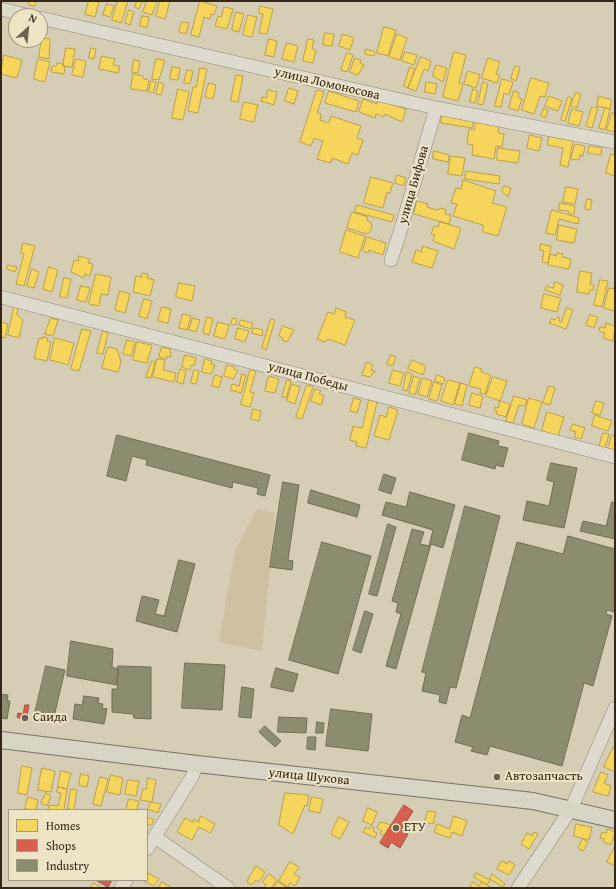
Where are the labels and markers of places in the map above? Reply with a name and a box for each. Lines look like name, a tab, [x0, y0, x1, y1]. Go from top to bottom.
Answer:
place label: Саида	[33, 710, 67, 726]
marker: Саида	[20, 713, 30, 723]
place label: Автозапчасть	[505, 769, 583, 785]
marker: Автозапчасть	[492, 772, 502, 782]
place label: ЕТУ	[404, 820, 426, 836]
marker: ЕТУ	[391, 823, 401, 833]

